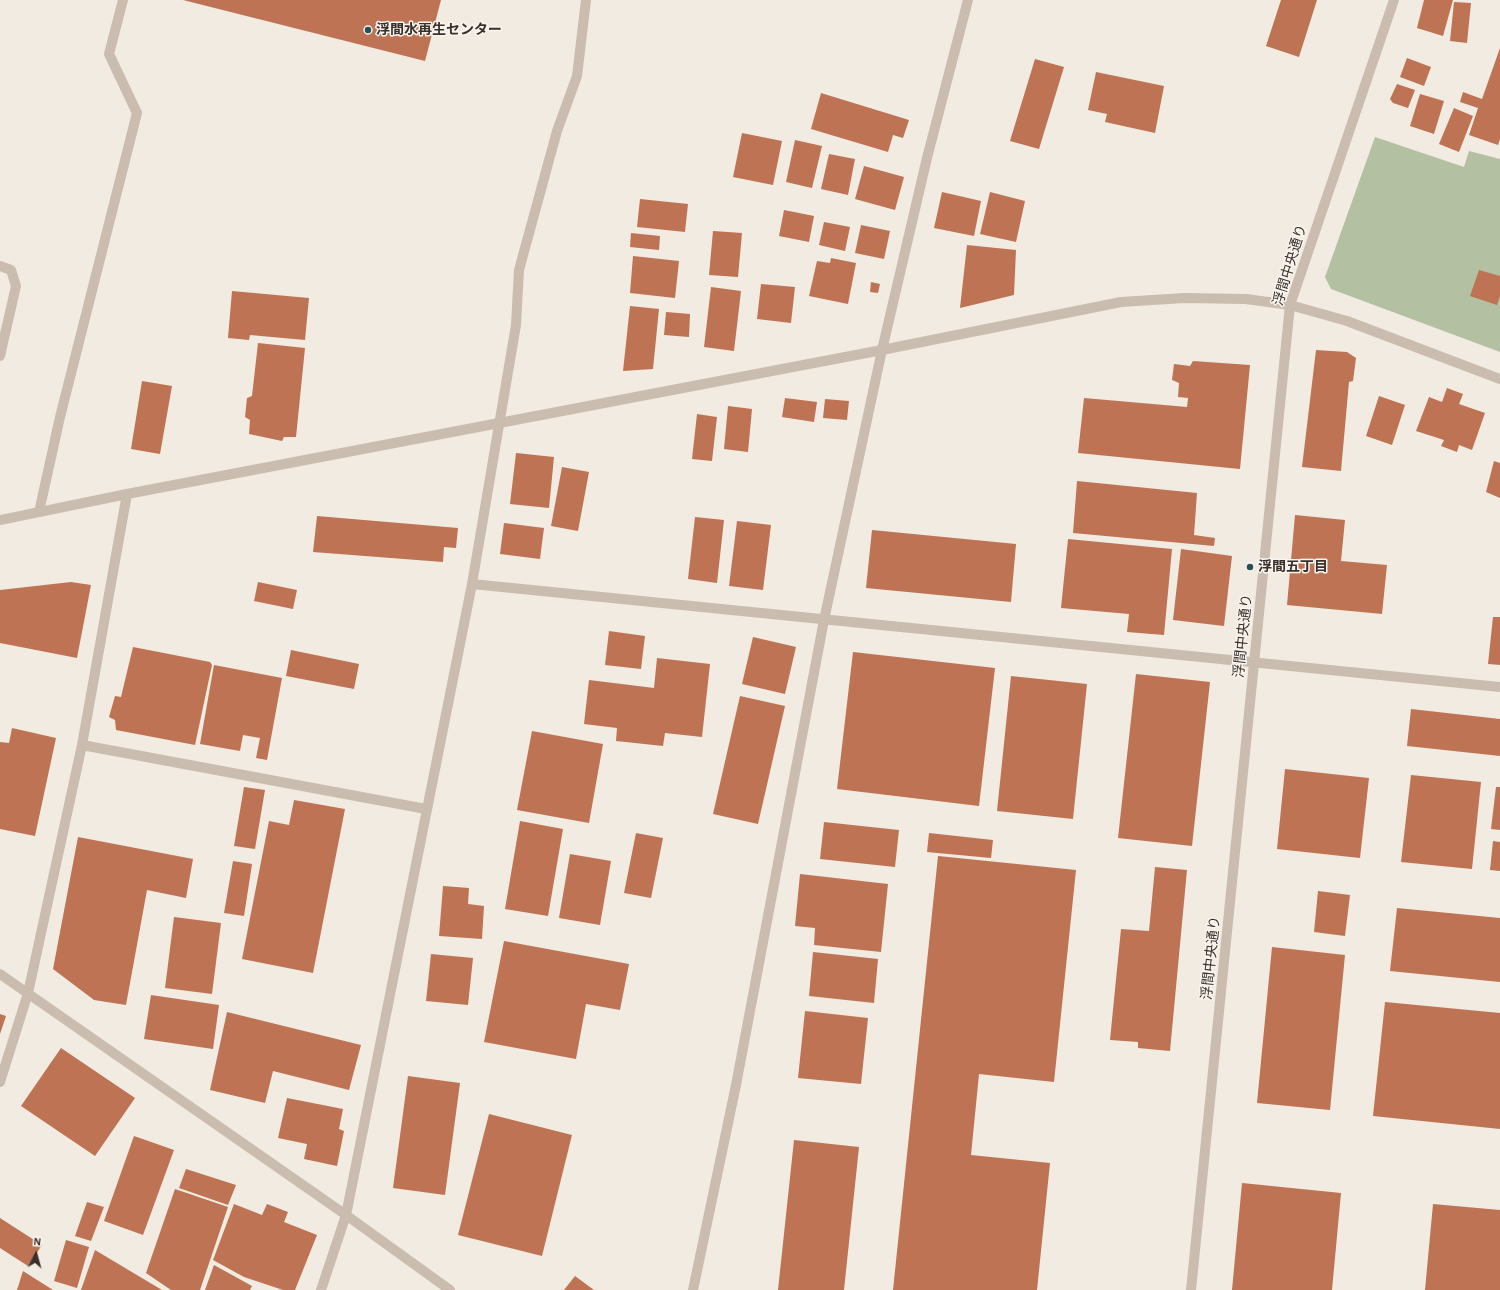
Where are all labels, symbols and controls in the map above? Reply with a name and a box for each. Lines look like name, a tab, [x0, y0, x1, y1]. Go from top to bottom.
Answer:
place label: 浮間水再生センター	[376, 22, 502, 38]
marker: 浮間水再生センター	[363, 25, 373, 35]
street label: 浮間中央通り	[1270, 222, 1310, 308]
place label: 浮間五丁目	[1258, 559, 1328, 575]
marker: 浮間五丁目	[1245, 562, 1255, 572]
street label: 浮間中央通り	[1230, 593, 1256, 679]
street label: 浮間中央通り	[1198, 915, 1224, 1001]
north arrow	[16, 1234, 56, 1274]
text: N	[33, 1236, 42, 1247]

